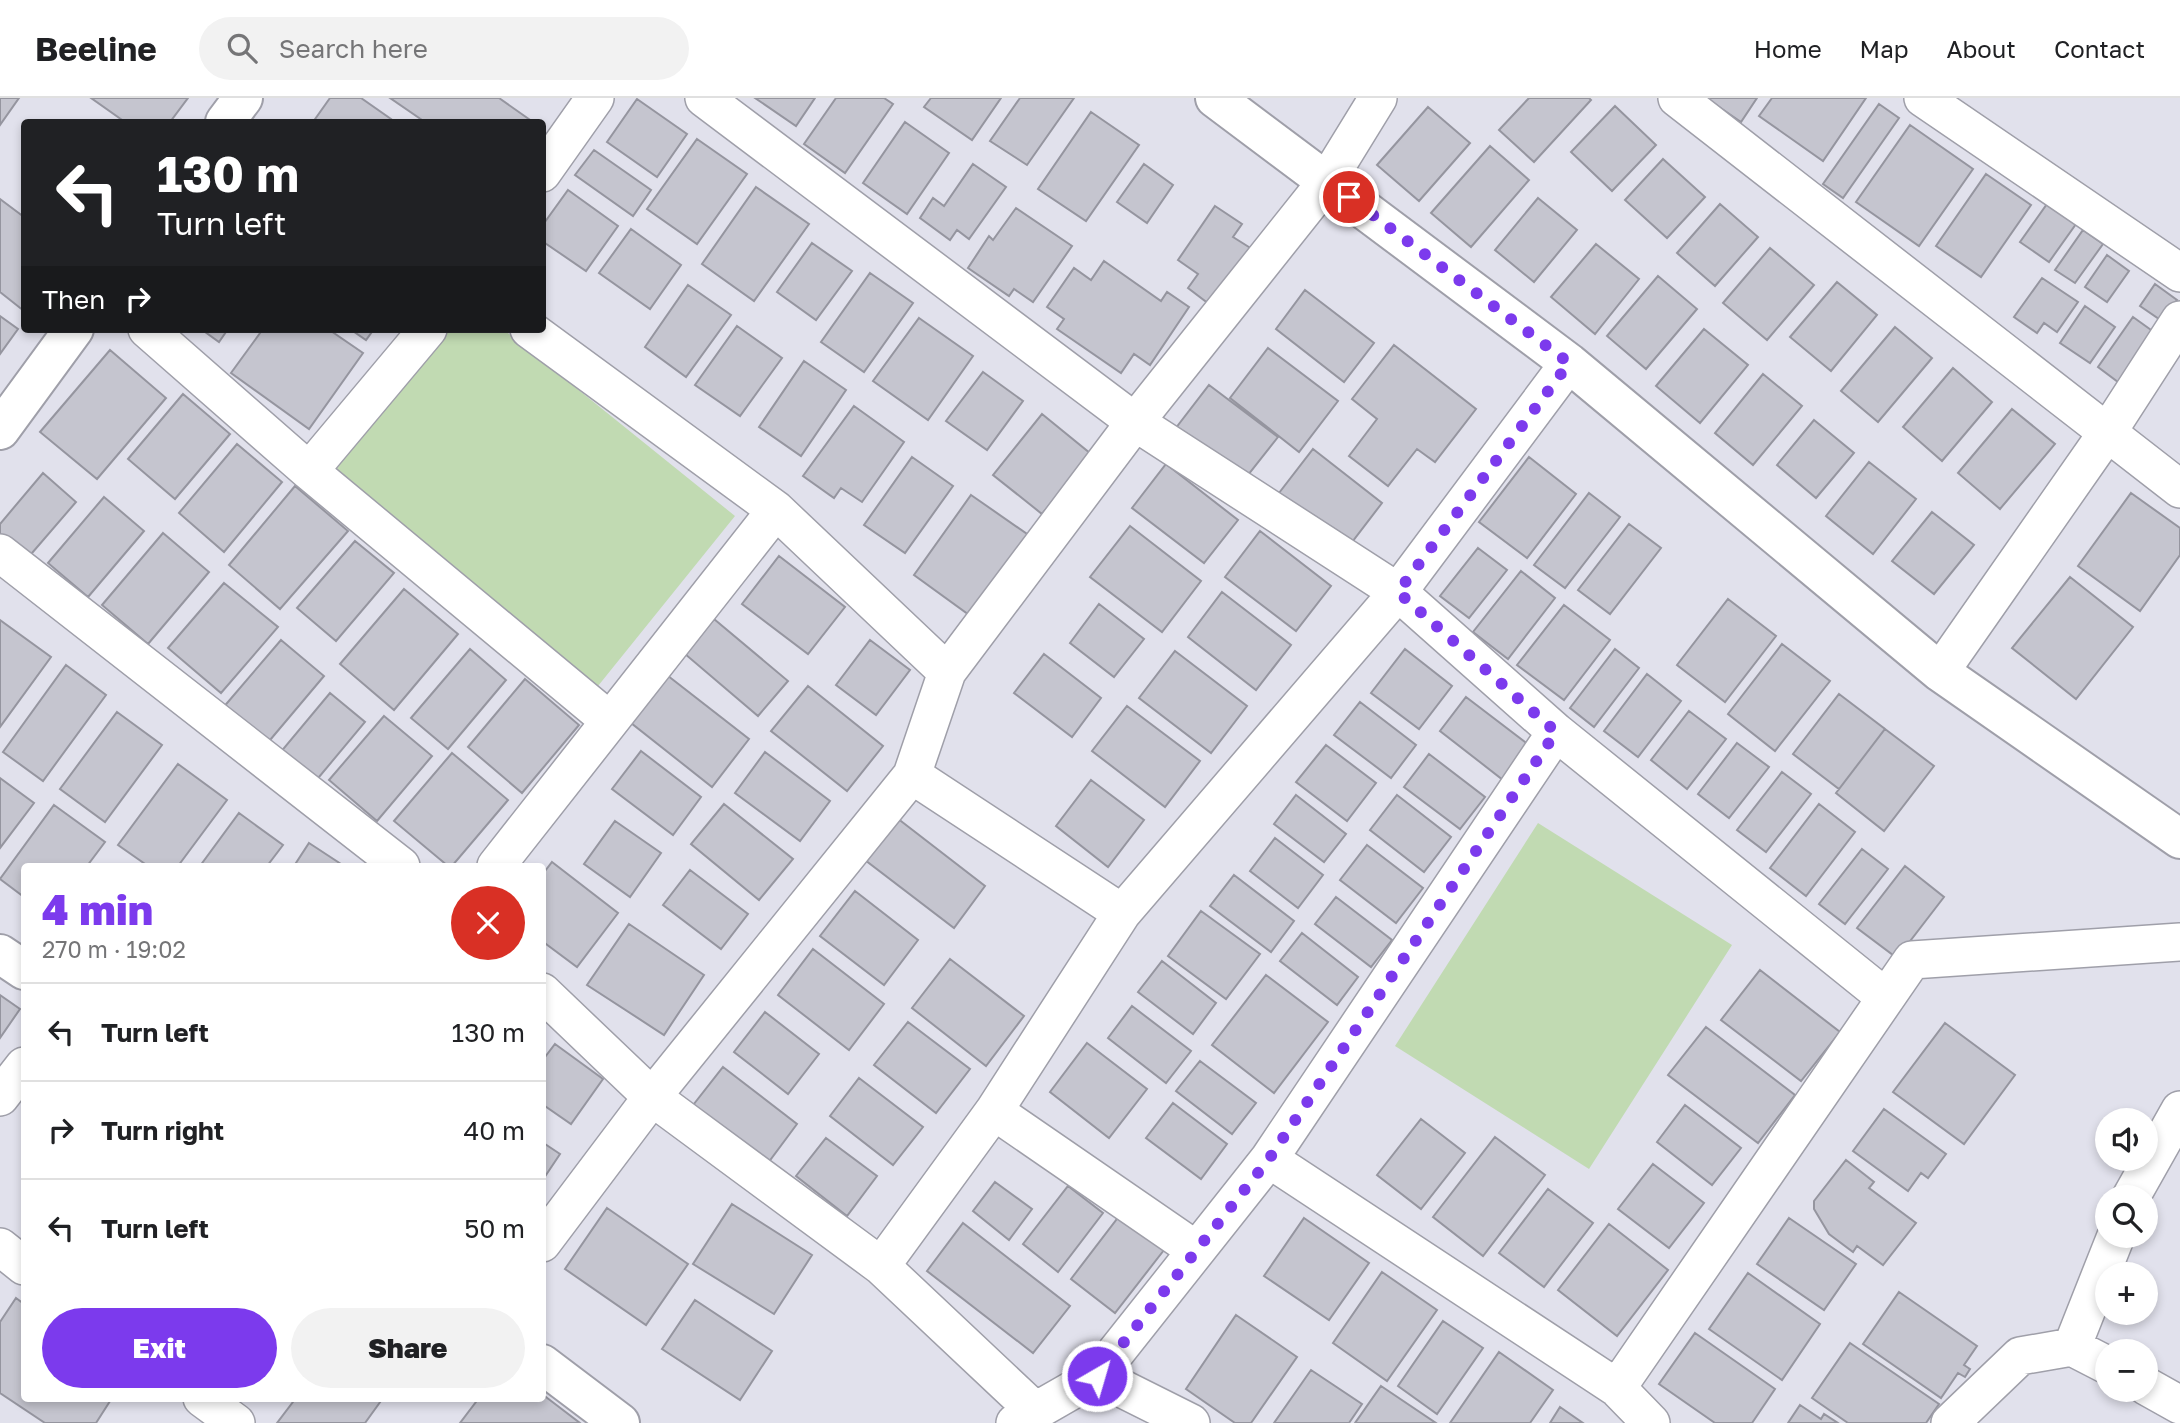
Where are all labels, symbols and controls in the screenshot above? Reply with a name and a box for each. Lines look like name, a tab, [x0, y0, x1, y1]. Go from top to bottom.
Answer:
search box	[199, 17, 689, 80]
text: Beeline	[35, 29, 157, 68]
icon: search	[223, 29, 261, 67]
text: Search here	[279, 33, 428, 64]
text: Home	[1754, 34, 1822, 63]
text: Map	[1860, 34, 1909, 63]
text: About	[1947, 34, 2016, 63]
text: Contact	[2054, 34, 2145, 63]
text: 130 m	[157, 144, 299, 203]
icon: left	[42, 147, 133, 238]
pin	[1319, 167, 1379, 227]
icon: arrive	[1330, 178, 1368, 216]
text: Turn left	[157, 204, 286, 242]
icon: right	[119, 280, 157, 318]
text: Then	[42, 284, 105, 315]
text: 4 min	[42, 884, 153, 934]
button: close	[451, 886, 525, 960]
text: 270 m · 19:02	[42, 935, 186, 963]
icon: left	[42, 1013, 80, 1051]
text: Turn left	[101, 1017, 209, 1048]
text: 130 m	[452, 1017, 525, 1048]
map controls	[2095, 1108, 2158, 1402]
button: sound	[2095, 1108, 2158, 1171]
icon: right	[42, 1111, 80, 1149]
text: Turn right	[101, 1115, 224, 1146]
text: 40 m	[464, 1115, 525, 1146]
button: search	[2095, 1185, 2158, 1248]
icon: left	[42, 1209, 80, 1247]
text: Turn left	[101, 1213, 209, 1244]
text: 50 m	[464, 1213, 525, 1244]
button: +	[2095, 1262, 2158, 1325]
button: Exit	[42, 1308, 277, 1388]
button: Share	[291, 1308, 525, 1388]
position arrow	[1060, 1339, 1134, 1413]
button: −	[2095, 1339, 2158, 1402]

